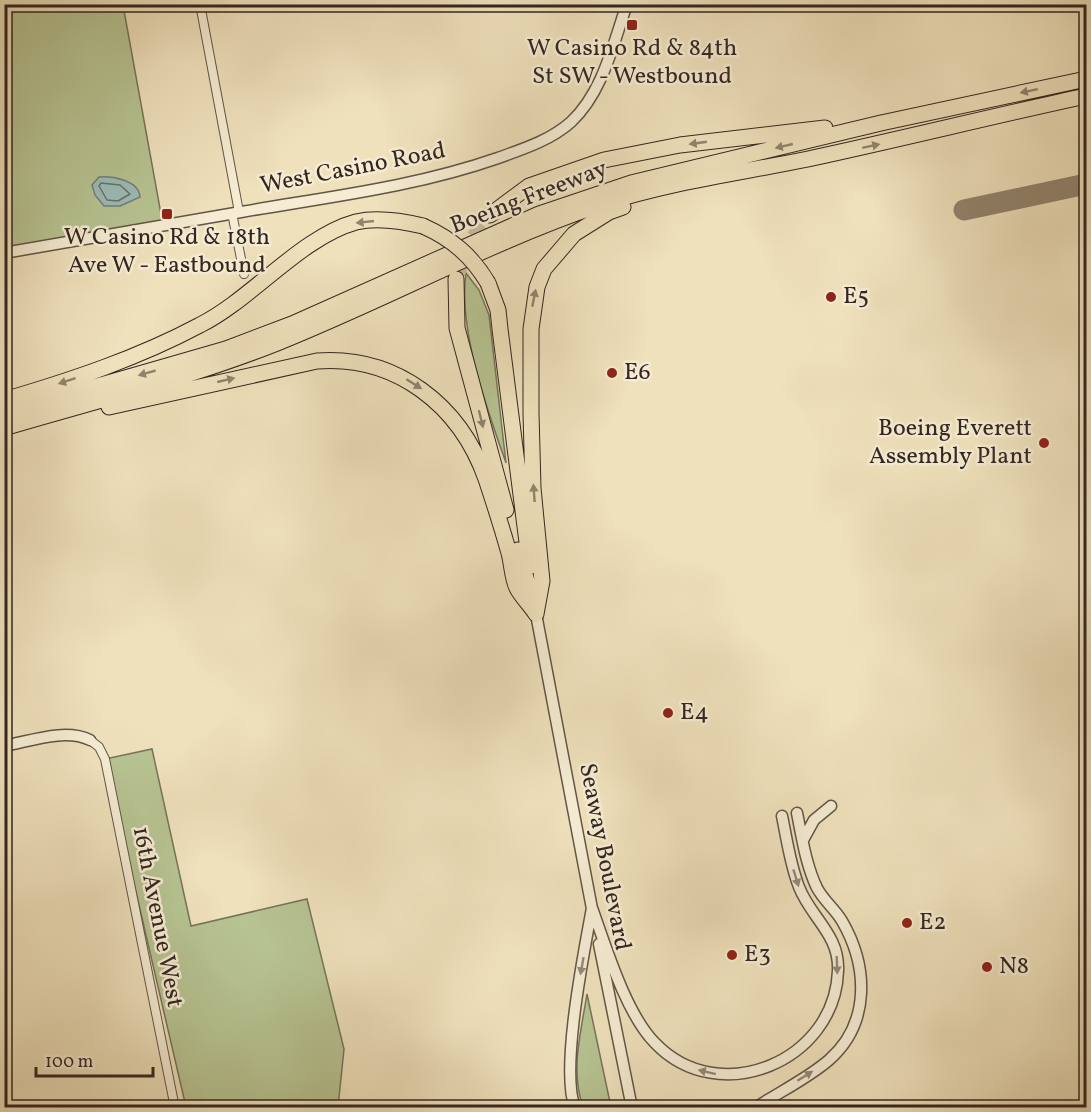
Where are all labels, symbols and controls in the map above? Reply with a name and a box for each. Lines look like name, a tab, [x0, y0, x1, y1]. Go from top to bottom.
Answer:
marker: W Casino Rd & 84th St SW - Westbound	[625, 18, 639, 32]
place label: W Casino Rd & 84th St SW - Westbound	[527, 32, 737, 94]
one-way arrow	[1020, 87, 1039, 96]
street label: West Casino Road	[257, 134, 449, 204]
one-way arrow	[688, 138, 707, 147]
one-way arrow	[774, 141, 793, 151]
one-way arrow	[862, 141, 881, 150]
street label: Boeing Freeway	[446, 152, 613, 244]
marker: W Casino Rd & 18th Ave W - Eastbound	[160, 207, 174, 221]
one-way arrow	[356, 217, 375, 226]
place label: W Casino Rd & 18th Ave W - Eastbound	[64, 221, 270, 283]
place label: E5	[843, 280, 869, 314]
one-way arrow	[530, 289, 540, 308]
marker: E5	[824, 290, 838, 304]
place label: E6	[624, 356, 651, 390]
marker: E6	[605, 366, 619, 380]
one-way arrow	[138, 369, 156, 378]
one-way arrow	[216, 375, 235, 385]
one-way arrow	[58, 377, 76, 386]
one-way arrow	[405, 378, 422, 389]
one-way arrow	[476, 409, 486, 428]
place label: Boeing Everett Assembly Plant	[869, 412, 1032, 474]
marker: Boeing Everett Assembly Plant	[1037, 436, 1051, 450]
one-way arrow	[529, 483, 539, 502]
place label: E4	[680, 696, 709, 730]
marker: E4	[661, 706, 675, 720]
street label: Seaway Boulevard	[569, 760, 639, 954]
street label: 16th Avenue West	[123, 824, 191, 1010]
one-way arrow	[792, 869, 801, 887]
place label: E2	[919, 906, 946, 940]
marker: E2	[900, 916, 914, 930]
place label: E3	[744, 938, 771, 972]
marker: E3	[725, 948, 739, 962]
place label: N8	[999, 950, 1029, 984]
one-way arrow	[833, 956, 842, 975]
one-way arrow	[577, 957, 586, 976]
marker: N8	[980, 960, 994, 974]
scale bar	[36, 1040, 153, 1078]
text: 100 m	[45, 1050, 94, 1075]
one-way arrow	[698, 1066, 716, 1076]
one-way arrow	[797, 1071, 813, 1082]

